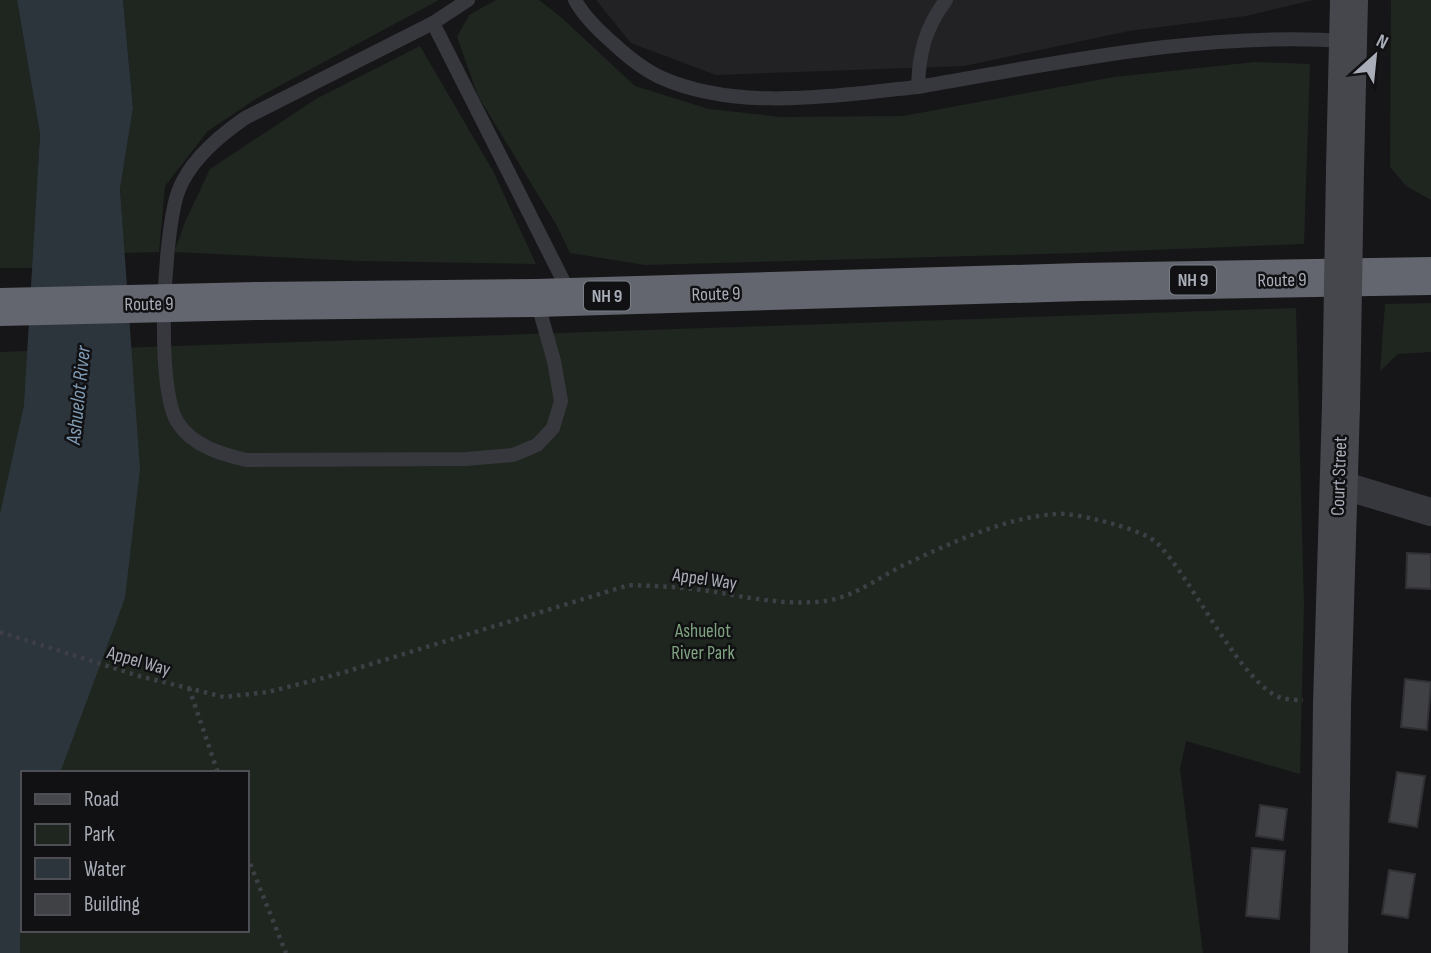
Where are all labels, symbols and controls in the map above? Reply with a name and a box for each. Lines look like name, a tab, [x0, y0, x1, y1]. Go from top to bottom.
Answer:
north arrow	[1340, 21, 1410, 91]
text: N	[1372, 30, 1392, 55]
road number: NH 9	[1170, 266, 1216, 294]
street label: Route 9	[1257, 269, 1307, 292]
road number: NH 9	[584, 282, 630, 310]
street label: Route 9	[691, 282, 741, 307]
street label: Route 9	[124, 293, 174, 316]
water label: Ashuelot River	[61, 343, 96, 447]
street label: Court Street	[1327, 436, 1352, 516]
street label: Appel Way	[670, 563, 739, 595]
park label: Ashuelot River Park	[671, 620, 735, 665]
street label: Appel Way	[103, 641, 174, 682]
legend	[21, 771, 248, 932]
text: Road	[84, 787, 119, 812]
text: Park	[84, 822, 115, 847]
text: Water	[84, 857, 126, 882]
text: Building	[84, 892, 140, 917]

